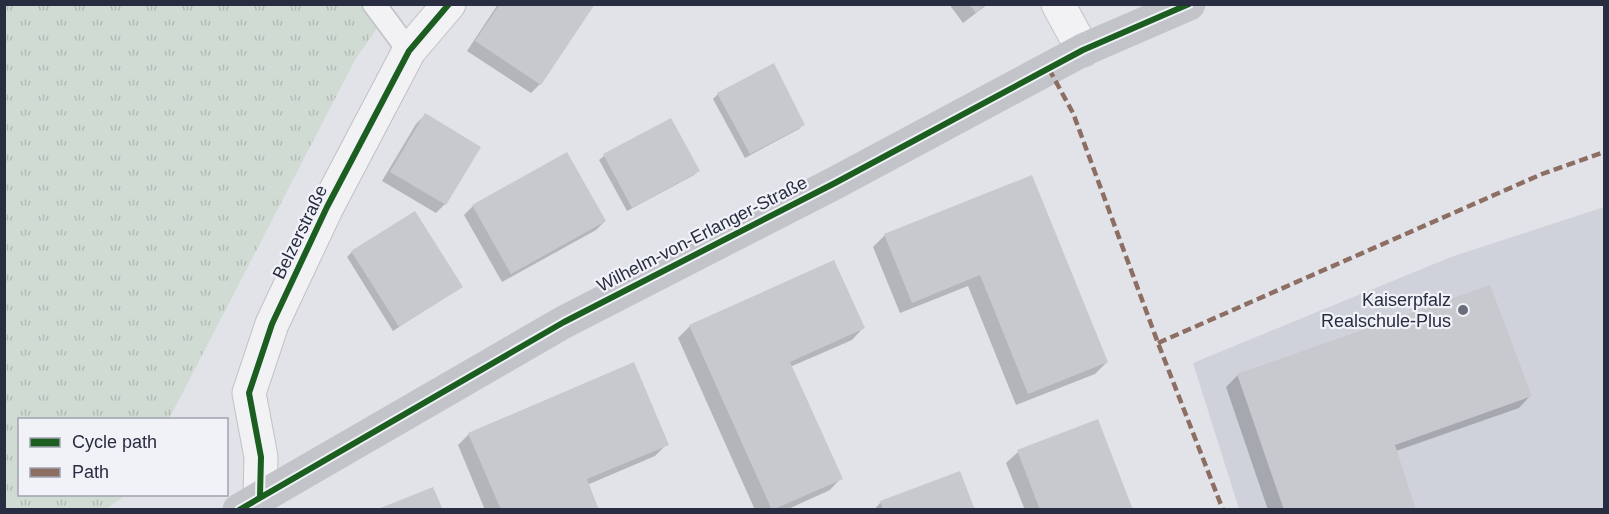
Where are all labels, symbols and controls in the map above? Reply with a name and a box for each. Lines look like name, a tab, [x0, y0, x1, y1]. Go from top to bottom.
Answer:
street label: Wilhelm-von-Erlanger-Straße	[594, 172, 810, 296]
street label: Belzerstraße	[269, 182, 331, 282]
place label: Kaiserpfalz Realschule-Plus	[1321, 290, 1451, 331]
marker: Kaiserpfalz Realschule-Plus	[1456, 303, 1470, 317]
legend	[18, 418, 228, 496]
text: Cycle path	[72, 432, 157, 452]
text: Path	[72, 462, 109, 482]

